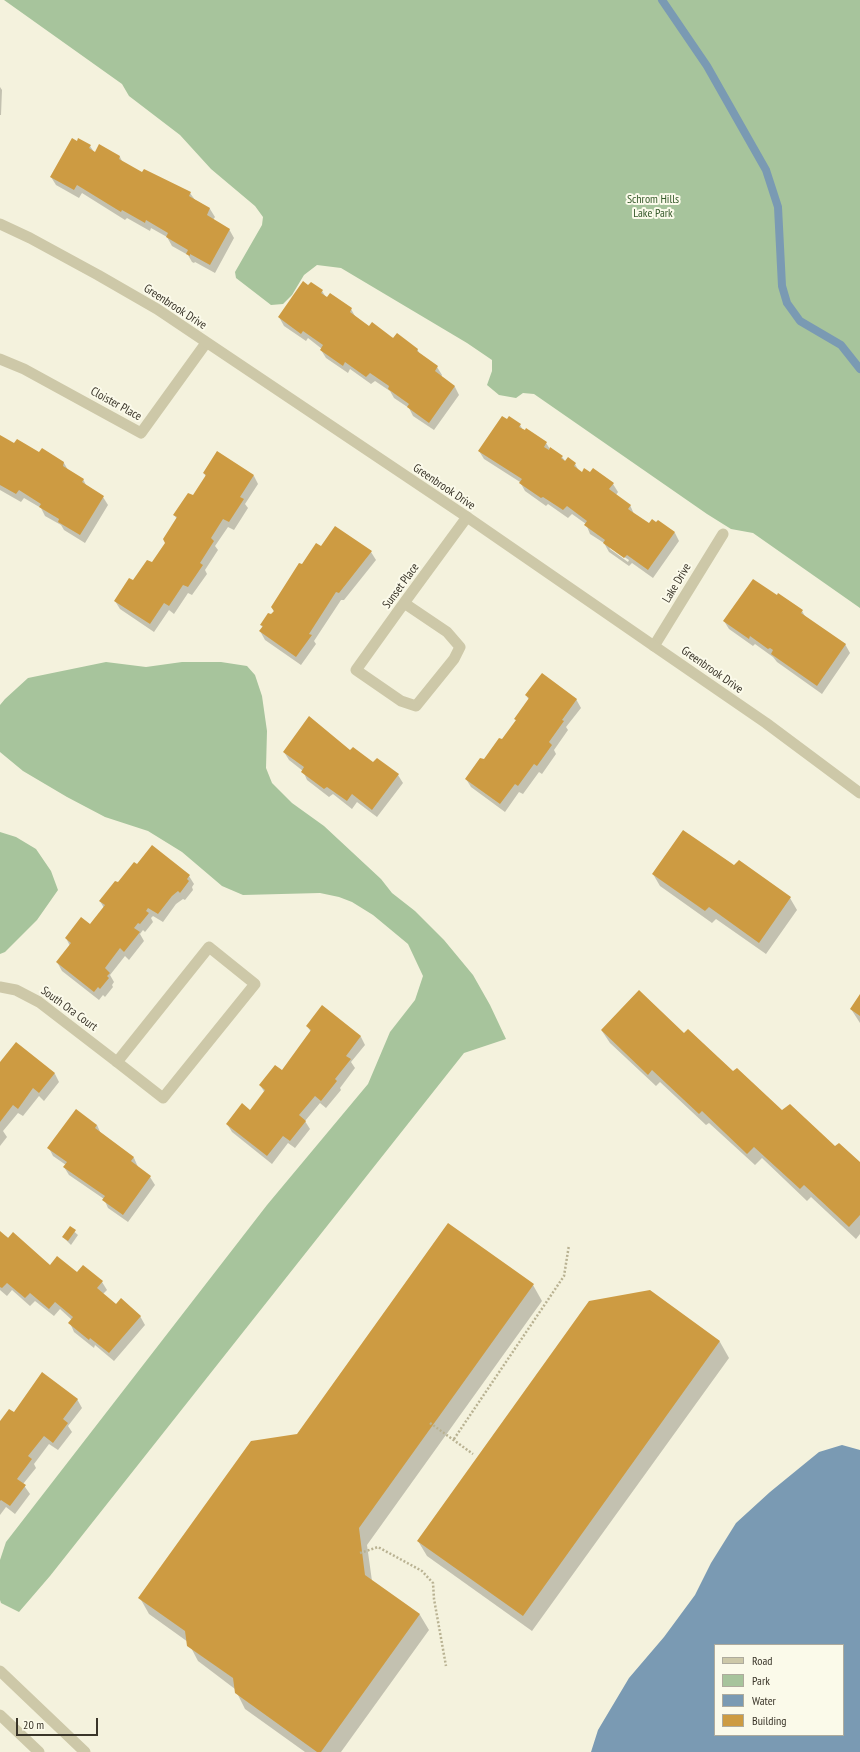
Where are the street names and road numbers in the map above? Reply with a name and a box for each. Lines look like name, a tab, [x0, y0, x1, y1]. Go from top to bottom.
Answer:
street label: Greenbrook Drive	[141, 281, 209, 333]
street label: Cloister Place	[88, 384, 144, 424]
street label: Greenbrook Drive	[410, 461, 478, 513]
street label: Sunset Place	[380, 561, 422, 611]
street label: Lake Drive	[660, 561, 694, 605]
street label: Greenbrook Drive	[678, 643, 746, 697]
street label: South Ora Court	[38, 984, 100, 1034]

